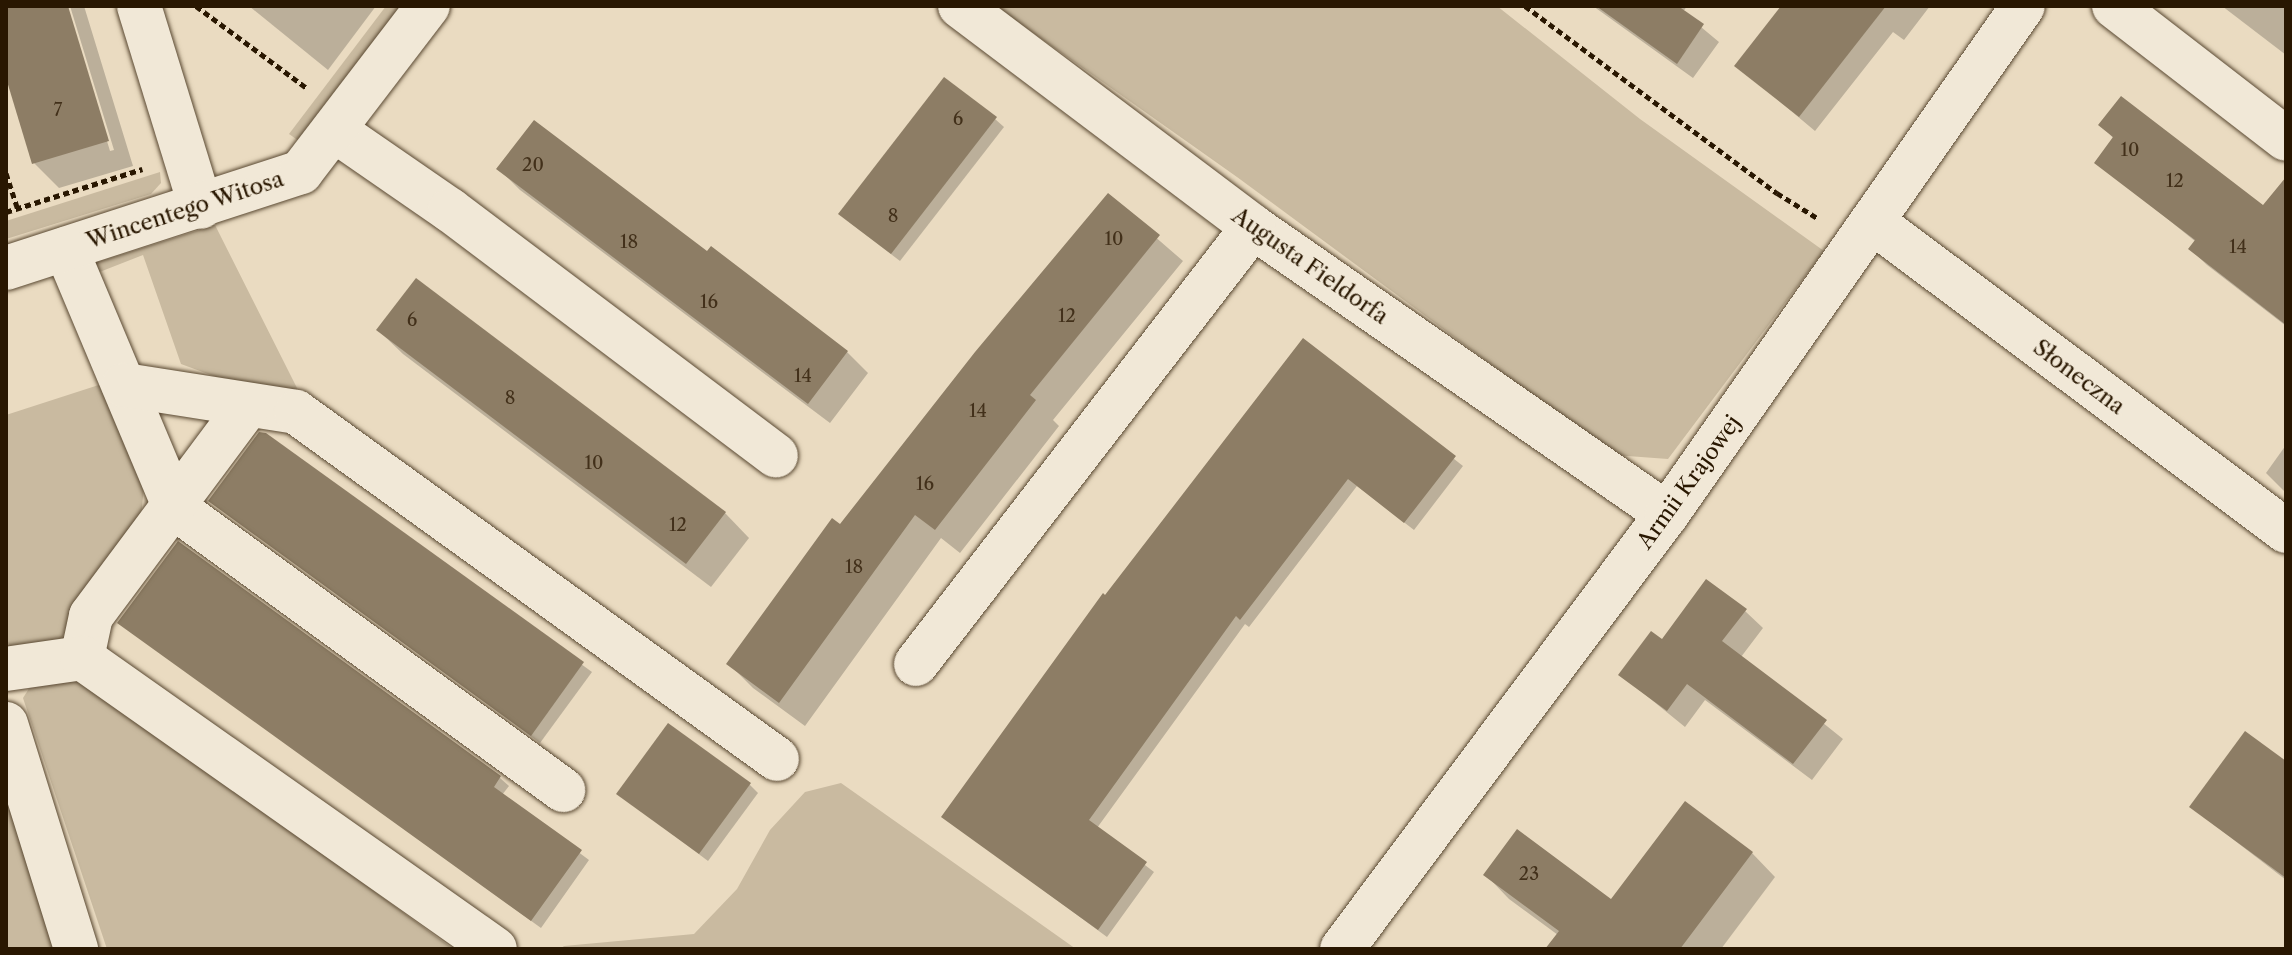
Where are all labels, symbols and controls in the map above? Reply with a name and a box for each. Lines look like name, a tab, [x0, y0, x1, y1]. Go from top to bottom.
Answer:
house number: 7	[54, 99, 62, 121]
house number: 6	[953, 108, 963, 130]
house number: 10	[2121, 139, 2139, 161]
house number: 20	[522, 154, 544, 176]
street label: Wincentego Witosa	[83, 166, 287, 254]
house number: 12	[2166, 170, 2184, 192]
street label: Augusta Fieldorfa	[1227, 202, 1393, 330]
house number: 8	[888, 205, 898, 227]
house number: 10	[1105, 228, 1123, 250]
house number: 18	[620, 231, 638, 253]
house number: 14	[2229, 236, 2247, 258]
house number: 16	[700, 291, 718, 313]
house number: 12	[1058, 305, 1076, 327]
house number: 6	[407, 309, 417, 331]
street label: Słoneczna	[2028, 334, 2130, 420]
house number: 14	[794, 365, 812, 387]
house number: 8	[505, 387, 515, 409]
house number: 14	[969, 400, 987, 422]
street label: Armii Krajowej	[1632, 410, 1746, 554]
house number: 10	[585, 452, 603, 474]
house number: 16	[916, 473, 934, 495]
house number: 12	[669, 514, 687, 536]
house number: 18	[845, 556, 863, 578]
house number: 23	[1519, 863, 1539, 885]

